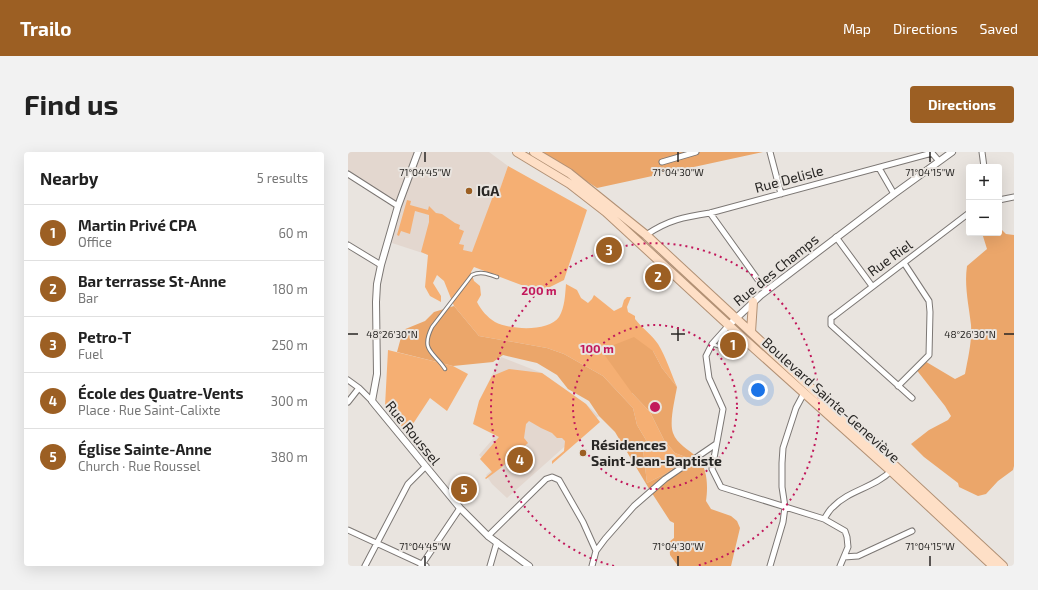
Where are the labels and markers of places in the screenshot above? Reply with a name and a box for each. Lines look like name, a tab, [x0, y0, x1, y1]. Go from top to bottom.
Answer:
place label: IGA	[477, 182, 500, 199]
marker: IGA	[464, 186, 474, 196]
pin: 3	[596, 235, 622, 265]
pin: 2	[645, 262, 671, 292]
pin: 1	[720, 330, 746, 360]
centre of rings	[648, 400, 662, 414]
place label: Résidences Saint-Jean-Baptiste	[591, 436, 722, 469]
pin: 4	[507, 445, 533, 475]
marker: Résidences Saint-Jean-Baptiste	[578, 448, 588, 458]
pin: 5	[451, 474, 477, 504]

